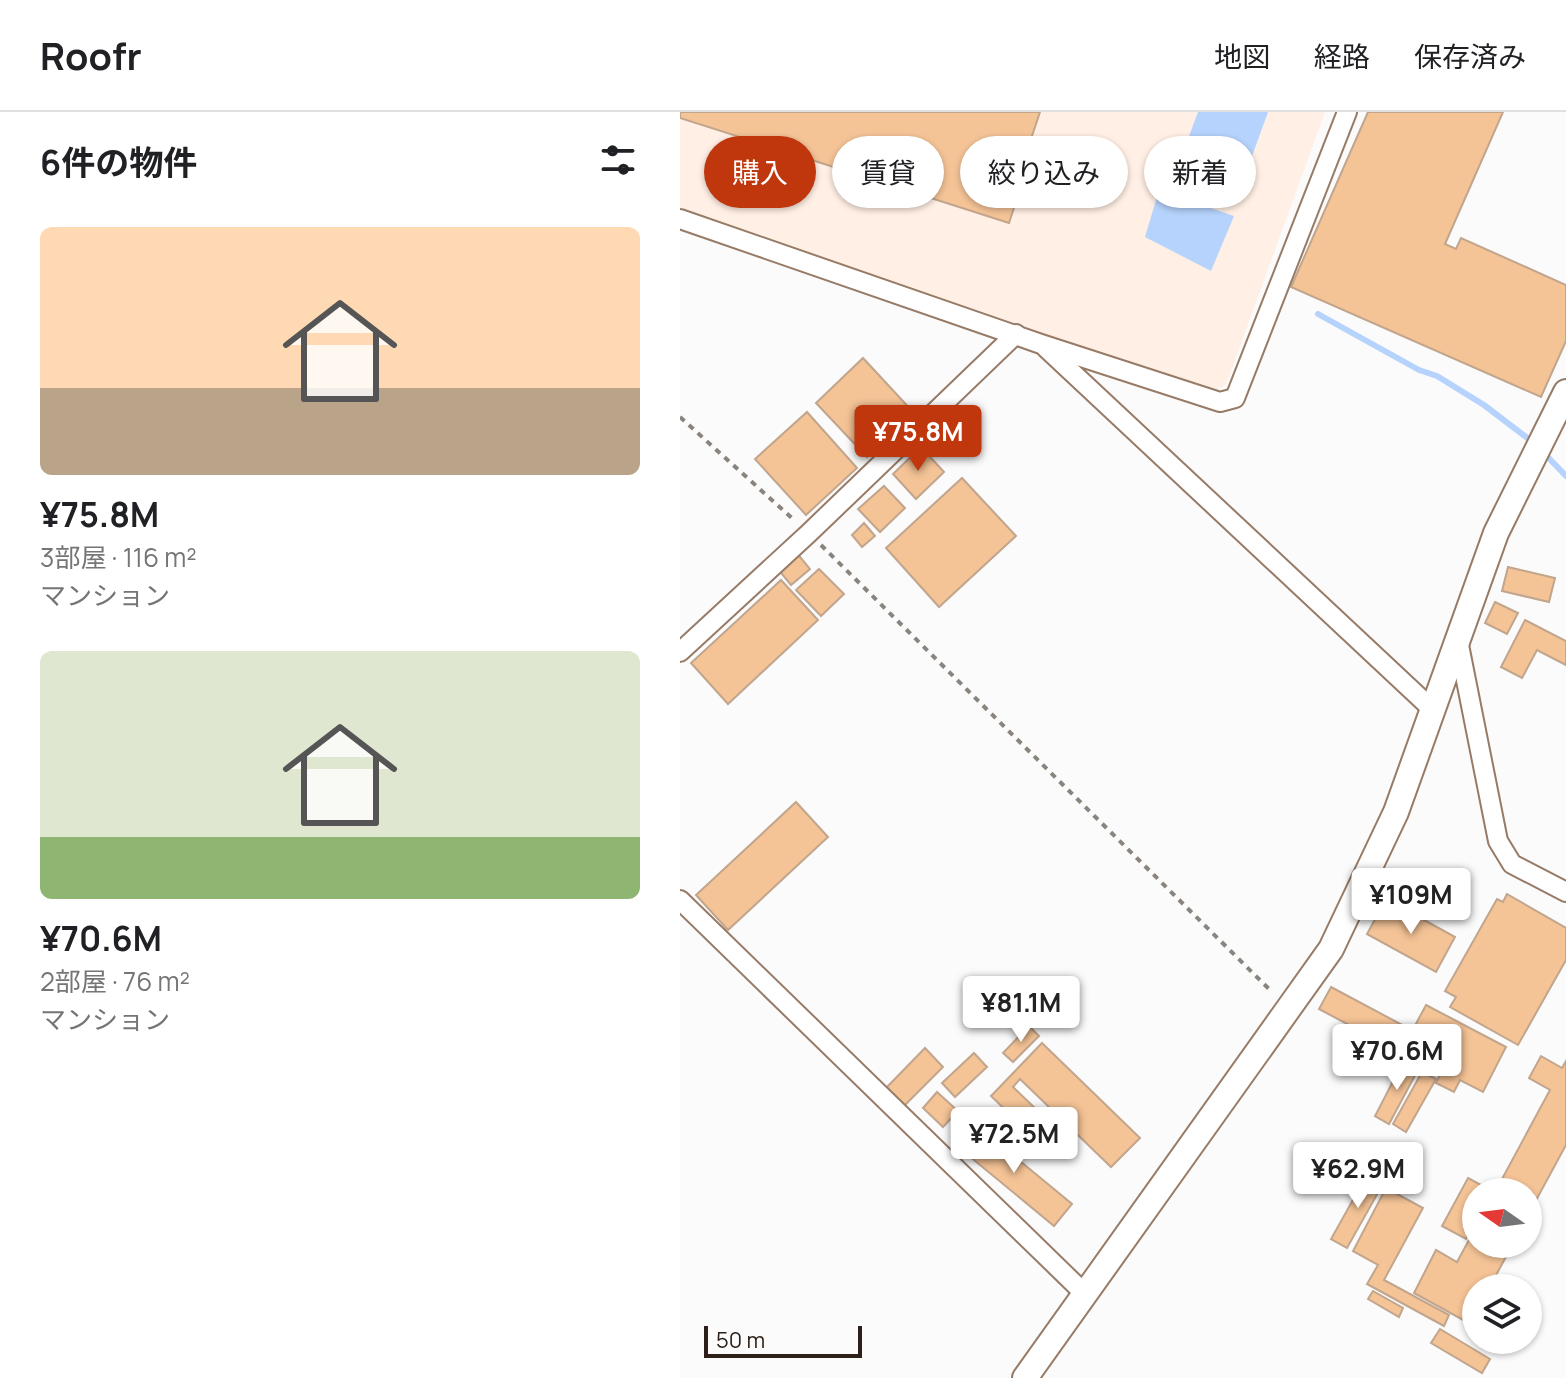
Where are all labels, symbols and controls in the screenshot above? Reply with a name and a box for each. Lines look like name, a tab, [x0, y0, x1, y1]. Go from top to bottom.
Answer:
text: Roofr	[40, 29, 142, 81]
text: 地図	[1214, 37, 1270, 75]
text: 経路	[1314, 37, 1370, 75]
text: 保存済み	[1414, 37, 1526, 75]
chip: 購入	[704, 136, 816, 208]
chip: 賃貸	[832, 136, 944, 208]
chip: 絞り込み	[960, 136, 1128, 208]
chip: 新着	[1144, 136, 1256, 208]
icon: filters	[596, 138, 640, 182]
text: 6件の物件	[40, 139, 197, 185]
icon: home	[268, 279, 412, 423]
pin: ¥75.8M	[853, 405, 983, 473]
text: ¥75.8M	[872, 413, 964, 449]
text: ¥75.8M	[40, 491, 159, 537]
text: 3部屋 · 116 m²	[40, 539, 197, 575]
text: マンション	[40, 577, 170, 613]
icon: home	[268, 703, 412, 847]
pin: ¥109M	[1355, 868, 1467, 936]
text: ¥109M	[1370, 876, 1452, 912]
text: ¥70.6M	[40, 915, 162, 961]
text: 2部屋 · 76 m²	[40, 963, 190, 999]
pin: ¥81.1M	[956, 976, 1086, 1044]
text: ¥81.1M	[981, 984, 1061, 1020]
text: マンション	[40, 1001, 170, 1037]
pin: ¥70.6M	[1332, 1024, 1462, 1092]
text: ¥70.6M	[1350, 1032, 1444, 1068]
pin: ¥72.5M	[949, 1107, 1079, 1175]
text: ¥72.5M	[969, 1115, 1059, 1151]
pin: ¥62.9M	[1293, 1142, 1423, 1210]
text: ¥62.9M	[1311, 1150, 1405, 1186]
north arrow	[1462, 1178, 1542, 1258]
map controls	[1462, 1178, 1542, 1354]
button: layers	[1462, 1274, 1542, 1354]
scale bar	[704, 1322, 862, 1358]
text: 50 m	[716, 1325, 765, 1355]

